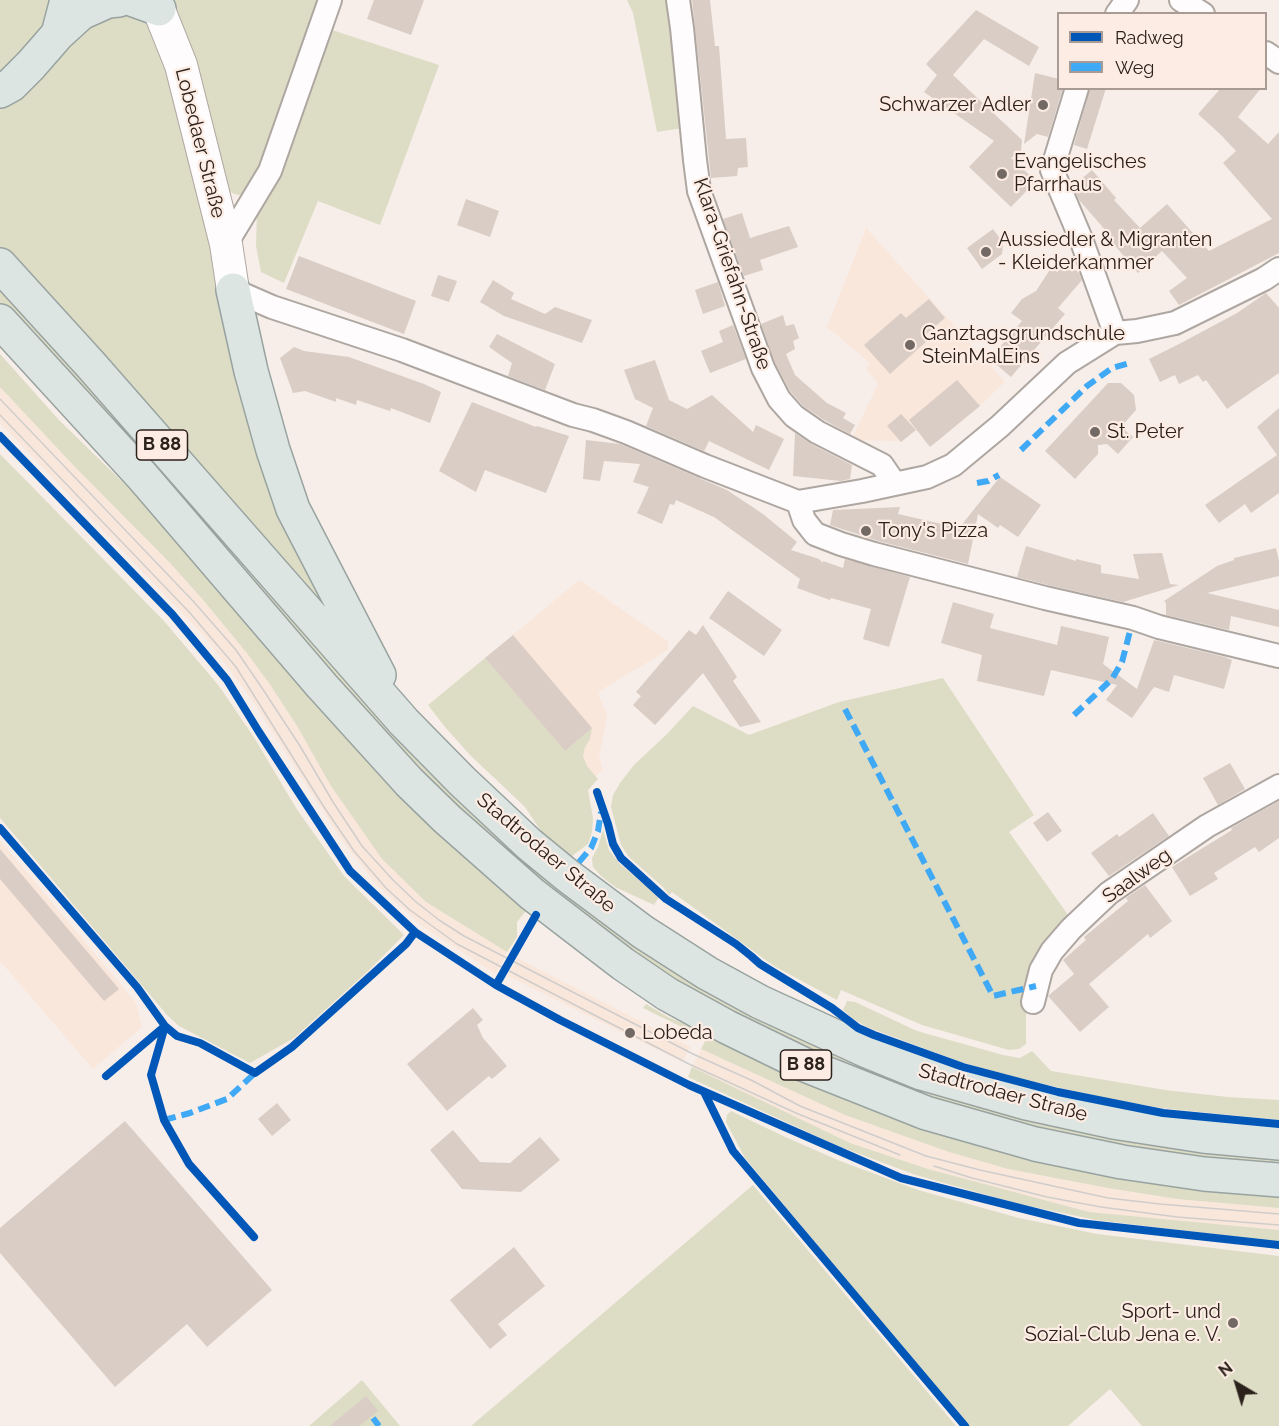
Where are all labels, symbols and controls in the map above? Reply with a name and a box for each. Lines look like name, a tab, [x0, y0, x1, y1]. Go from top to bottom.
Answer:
legend	[1057, 12, 1267, 90]
text: Radweg	[1115, 27, 1184, 48]
text: Weg	[1115, 57, 1154, 78]
street label: Lobedaer Straße	[170, 65, 230, 221]
place label: Schwarzer Adler	[879, 93, 1031, 117]
marker: Schwarzer Adler	[1036, 98, 1050, 112]
place label: Evangelisches Pfarrhaus	[1014, 150, 1146, 197]
marker: Evangelisches Pfarrhaus	[995, 167, 1009, 181]
street label: Klara-Griefahn-Straße	[688, 175, 776, 373]
place label: Aussiedler & Migranten - Kleiderkammer	[998, 228, 1212, 275]
marker: Aussiedler & Migranten - Kleiderkammer	[979, 245, 993, 259]
place label: Ganztagsgrundschule SteinMalEins	[922, 322, 1125, 369]
marker: Ganztagsgrundschule SteinMalEins	[903, 338, 917, 352]
place label: St. Peter	[1107, 420, 1184, 444]
marker: St. Peter	[1088, 425, 1102, 439]
road number: B 88	[136, 430, 188, 460]
place label: Tony's Pizza	[878, 519, 988, 543]
marker: Tony's Pizza	[859, 524, 873, 538]
street label: Stadtrodaer Straße	[472, 788, 620, 918]
street label: Saalweg	[1098, 843, 1176, 909]
place label: Lobeda	[642, 1021, 713, 1045]
marker: Lobeda	[623, 1026, 637, 1040]
road number: B 88	[780, 1050, 832, 1080]
street label: Stadtrodaer Straße	[916, 1059, 1090, 1127]
place label: Sport- und Sozial-Club Jena e. V.	[1025, 1300, 1221, 1347]
marker: Sport- und Sozial-Club Jena e. V.	[1226, 1316, 1240, 1330]
north arrow	[1207, 1354, 1267, 1414]
text: N	[1215, 1358, 1236, 1381]

